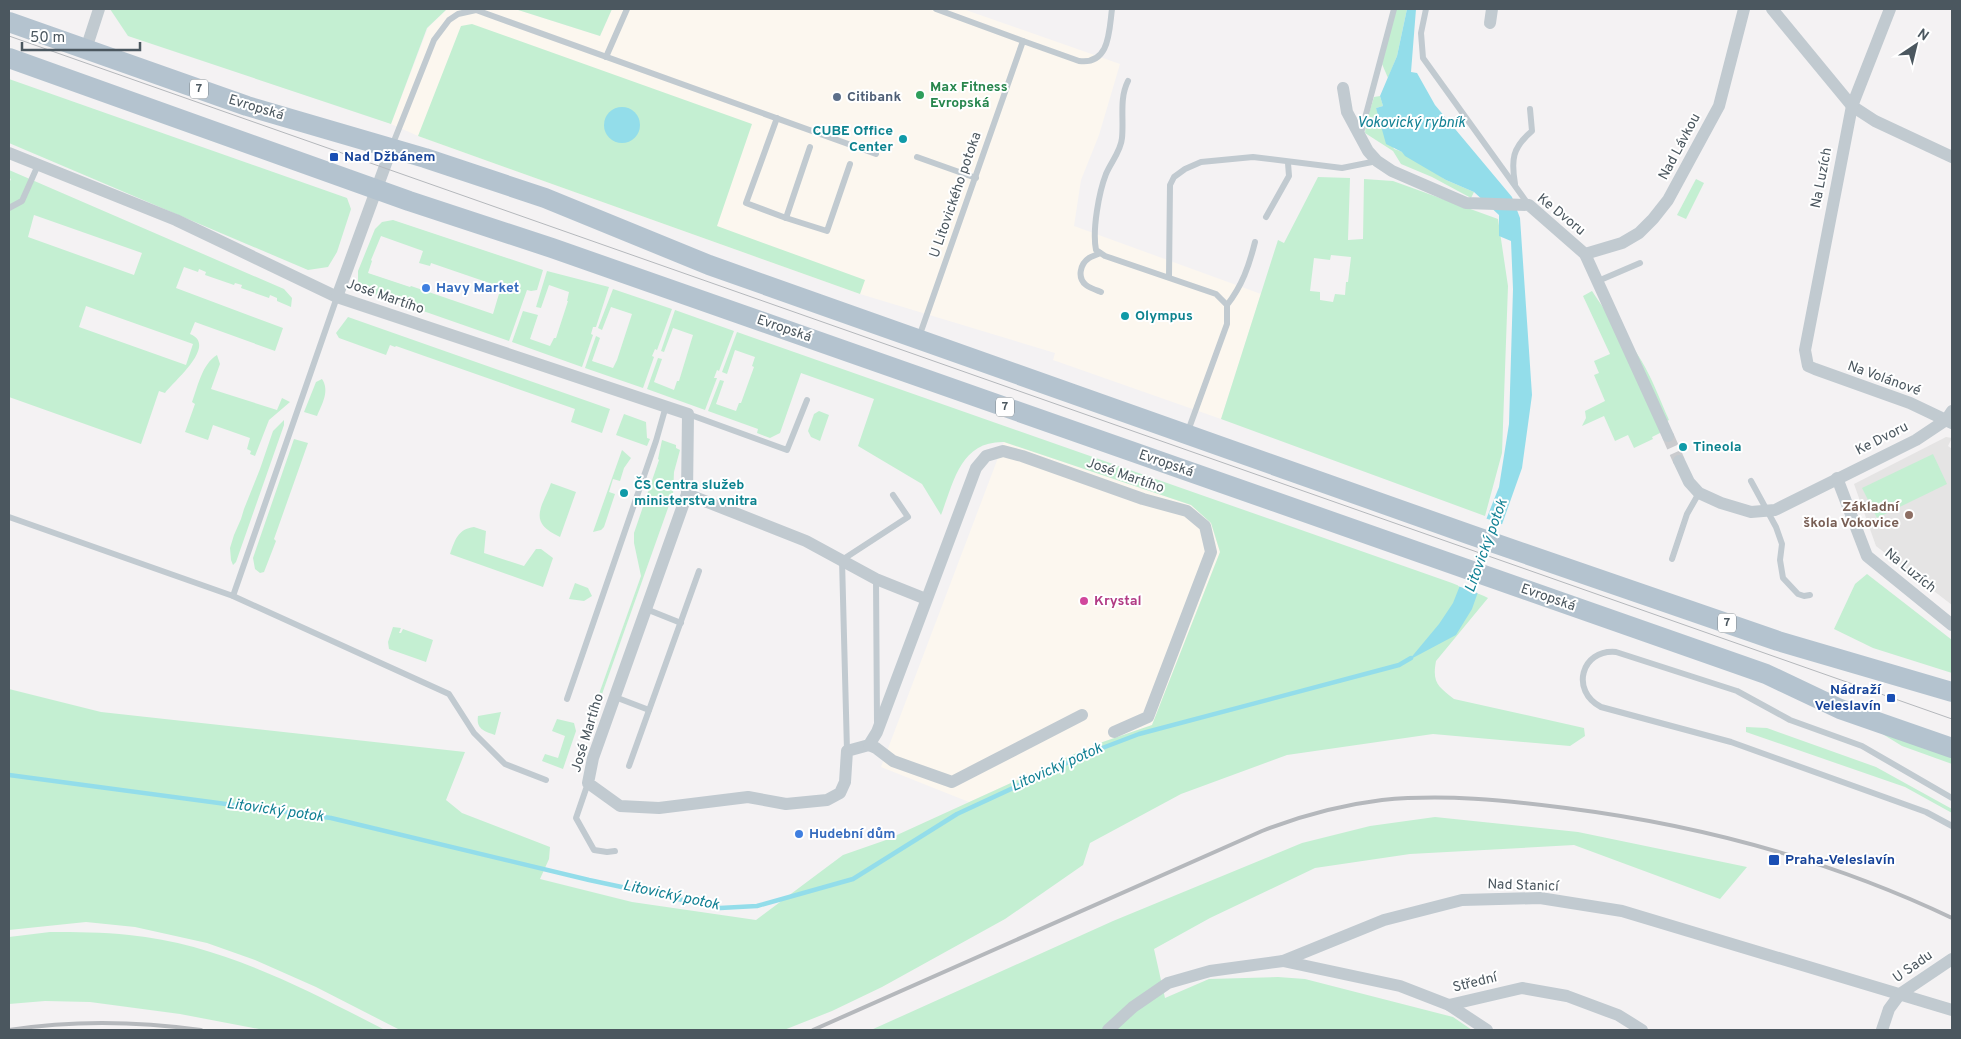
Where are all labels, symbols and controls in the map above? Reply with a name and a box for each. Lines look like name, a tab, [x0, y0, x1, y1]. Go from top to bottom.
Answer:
scale bar	[22, 20, 140, 52]
north arrow	[1891, 20, 1941, 70]
text: N	[1914, 26, 1932, 45]
text: 50 m	[30, 29, 65, 48]
place label: Max Fitness Evropská	[930, 79, 1008, 112]
road number: 7	[190, 80, 208, 98]
place label: Citibank	[847, 89, 901, 106]
marker: Max Fitness Evropská	[914, 89, 926, 101]
marker: Citibank	[831, 91, 843, 103]
street label: Evropská	[226, 92, 286, 124]
street label: Nad Lávkou	[1655, 111, 1705, 183]
water label: Vokovický rybník	[1357, 114, 1466, 133]
place label: CUBE Office Center	[813, 123, 893, 156]
street label: U Litovického potoka	[926, 130, 986, 260]
marker: CUBE Office Center	[897, 133, 909, 145]
street label: Na Luzích	[1808, 146, 1836, 210]
place label: Nad Džbánem	[344, 149, 435, 166]
marker: Nad Džbánem	[328, 151, 340, 163]
street label: Ke Dvoru	[1533, 190, 1589, 240]
street label: José Martího	[344, 276, 426, 318]
place label: Havy Market	[436, 280, 519, 297]
marker: Havy Market	[420, 282, 432, 294]
place label: Olympus	[1135, 308, 1193, 325]
marker: Olympus	[1119, 310, 1131, 322]
street label: Evropská	[754, 312, 814, 346]
street label: Na Volánové	[1845, 358, 1923, 400]
road number: 7	[996, 398, 1014, 417]
street label: Ke Dvoru	[1853, 418, 1911, 460]
place label: Tineola	[1693, 439, 1742, 456]
marker: Tineola	[1677, 441, 1689, 453]
street label: Evropská	[1136, 447, 1196, 481]
street label: José Martího	[1084, 455, 1166, 497]
place label: ČS Centra služeb ministerstva vnitra	[634, 476, 757, 510]
marker: ČS Centra služeb ministerstva vnitra	[618, 487, 630, 499]
water label: Litovický potok	[1461, 496, 1513, 595]
place label: Základní škola Vokovice	[1803, 499, 1900, 532]
marker: Základní škola Vokovice	[1903, 509, 1915, 521]
street label: Na Luzích	[1881, 545, 1939, 597]
street label: Evropská	[1518, 581, 1578, 615]
place label: Krystal	[1094, 593, 1142, 610]
marker: Krystal	[1078, 595, 1090, 607]
road number: 7	[1718, 614, 1736, 632]
place label: Nádraží Veleslavín	[1814, 682, 1882, 715]
street label: José Martího	[568, 691, 608, 774]
marker: Nádraží Veleslavín	[1885, 692, 1897, 704]
water label: Litovický potok	[1008, 739, 1106, 797]
water label: Litovický potok	[225, 795, 325, 827]
place label: Hudební dům	[809, 826, 895, 843]
marker: Hudební dům	[793, 828, 805, 840]
place label: Praha-Veleslavín	[1785, 852, 1895, 869]
marker: Praha-Veleslavín	[1767, 853, 1781, 867]
street label: Nad Stanicí	[1487, 876, 1560, 896]
water label: Litovický potok	[621, 877, 721, 916]
street label: U Sadu	[1890, 947, 1936, 987]
street label: Střední	[1451, 969, 1500, 997]

